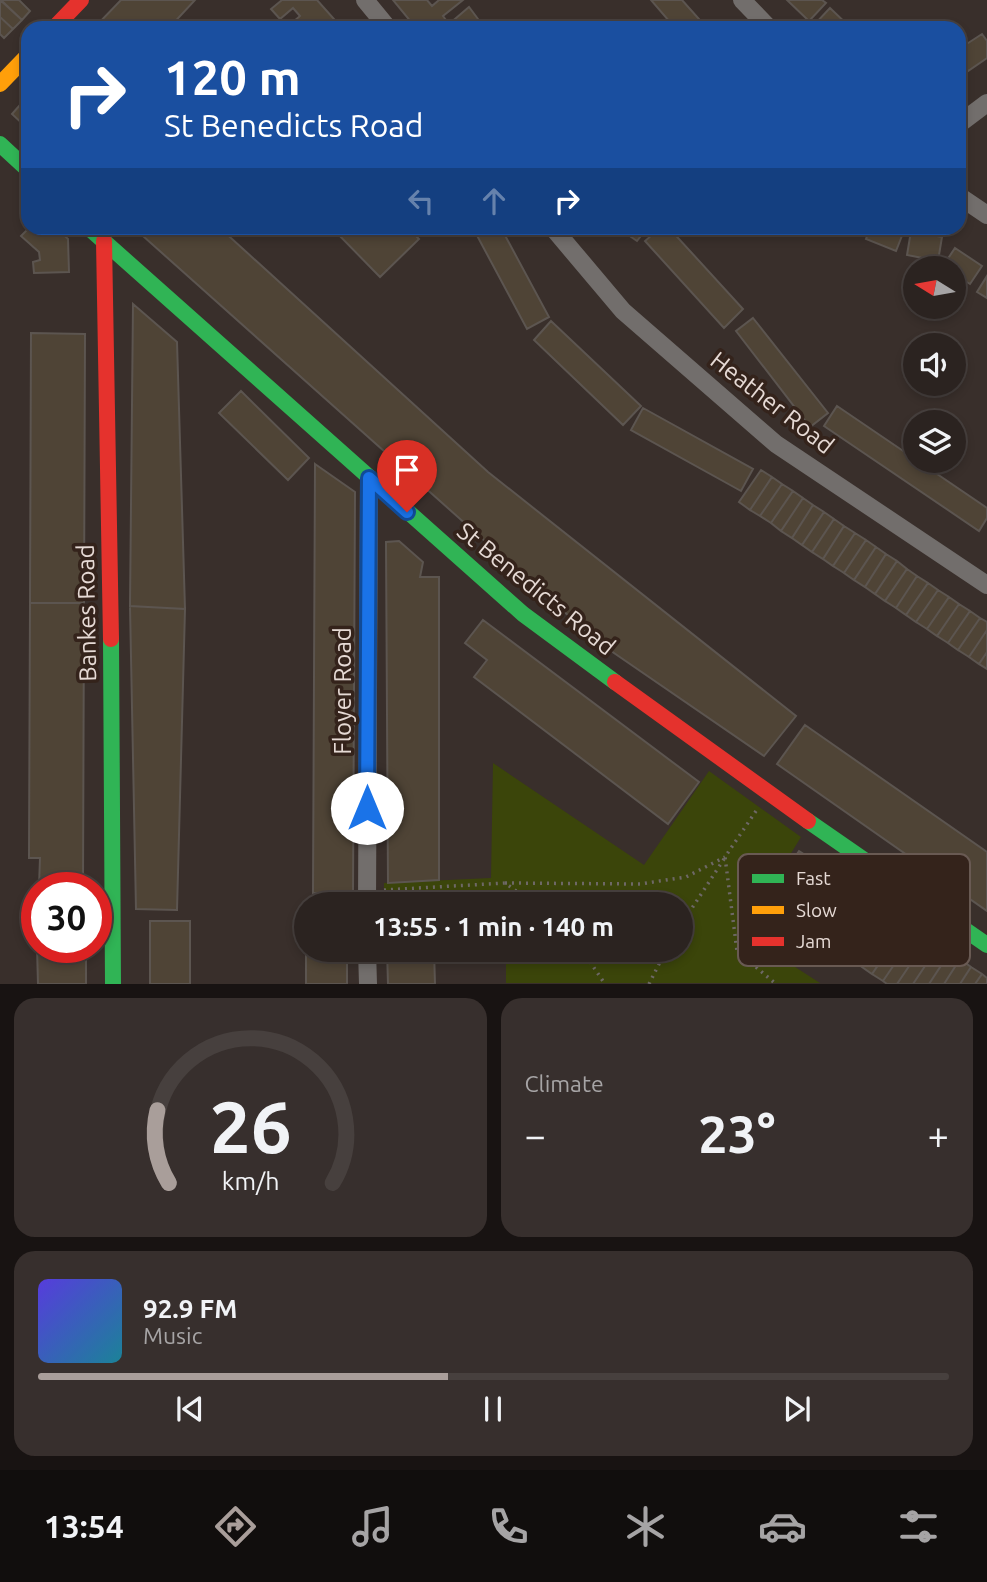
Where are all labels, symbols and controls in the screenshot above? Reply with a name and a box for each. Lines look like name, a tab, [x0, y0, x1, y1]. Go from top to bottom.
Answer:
icon: right	[49, 49, 140, 140]
text: 120 m	[164, 49, 301, 104]
text: St Benedicts Road	[164, 107, 424, 143]
icon: left	[402, 182, 440, 220]
icon: ahead	[475, 182, 513, 220]
icon: right	[548, 182, 586, 220]
north arrow	[903, 256, 966, 318]
map controls	[903, 256, 966, 473]
button: sound	[903, 333, 966, 396]
street label: Heather Road	[705, 346, 839, 459]
button: layers	[903, 410, 966, 473]
pin	[377, 440, 437, 512]
icon: arrive	[388, 451, 426, 489]
street label: St Benedicts Road	[452, 517, 620, 660]
street label: Bankes Road	[72, 544, 101, 682]
street label: Floyer Road	[329, 627, 356, 755]
position arrow	[330, 771, 404, 845]
legend	[738, 854, 970, 966]
text: Fast	[796, 867, 831, 889]
speed limit sign: 30	[21, 872, 112, 963]
text: Slow	[796, 899, 837, 921]
text: 13:55 · 1 min · 140 m	[373, 912, 614, 941]
text: Jam	[796, 930, 832, 952]
text: Climate	[525, 1071, 604, 1096]
text: 26	[209, 1086, 291, 1168]
text: 23°	[698, 1105, 775, 1163]
text: −	[525, 1114, 546, 1156]
text: +	[928, 1114, 949, 1156]
text: km/h	[221, 1167, 279, 1195]
text: 92.9 FM	[143, 1294, 237, 1323]
text: Music	[143, 1323, 202, 1348]
icon: previous	[171, 1390, 209, 1428]
icon: pause	[474, 1390, 512, 1428]
icon: next	[778, 1390, 816, 1428]
icon: directions	[211, 1502, 260, 1551]
icon: music	[348, 1502, 397, 1551]
icon: phone	[484, 1502, 533, 1551]
icon: climate	[621, 1502, 670, 1551]
icon: car	[758, 1502, 807, 1551]
icon: filters	[894, 1502, 943, 1551]
text: 13:54	[44, 1508, 124, 1544]

